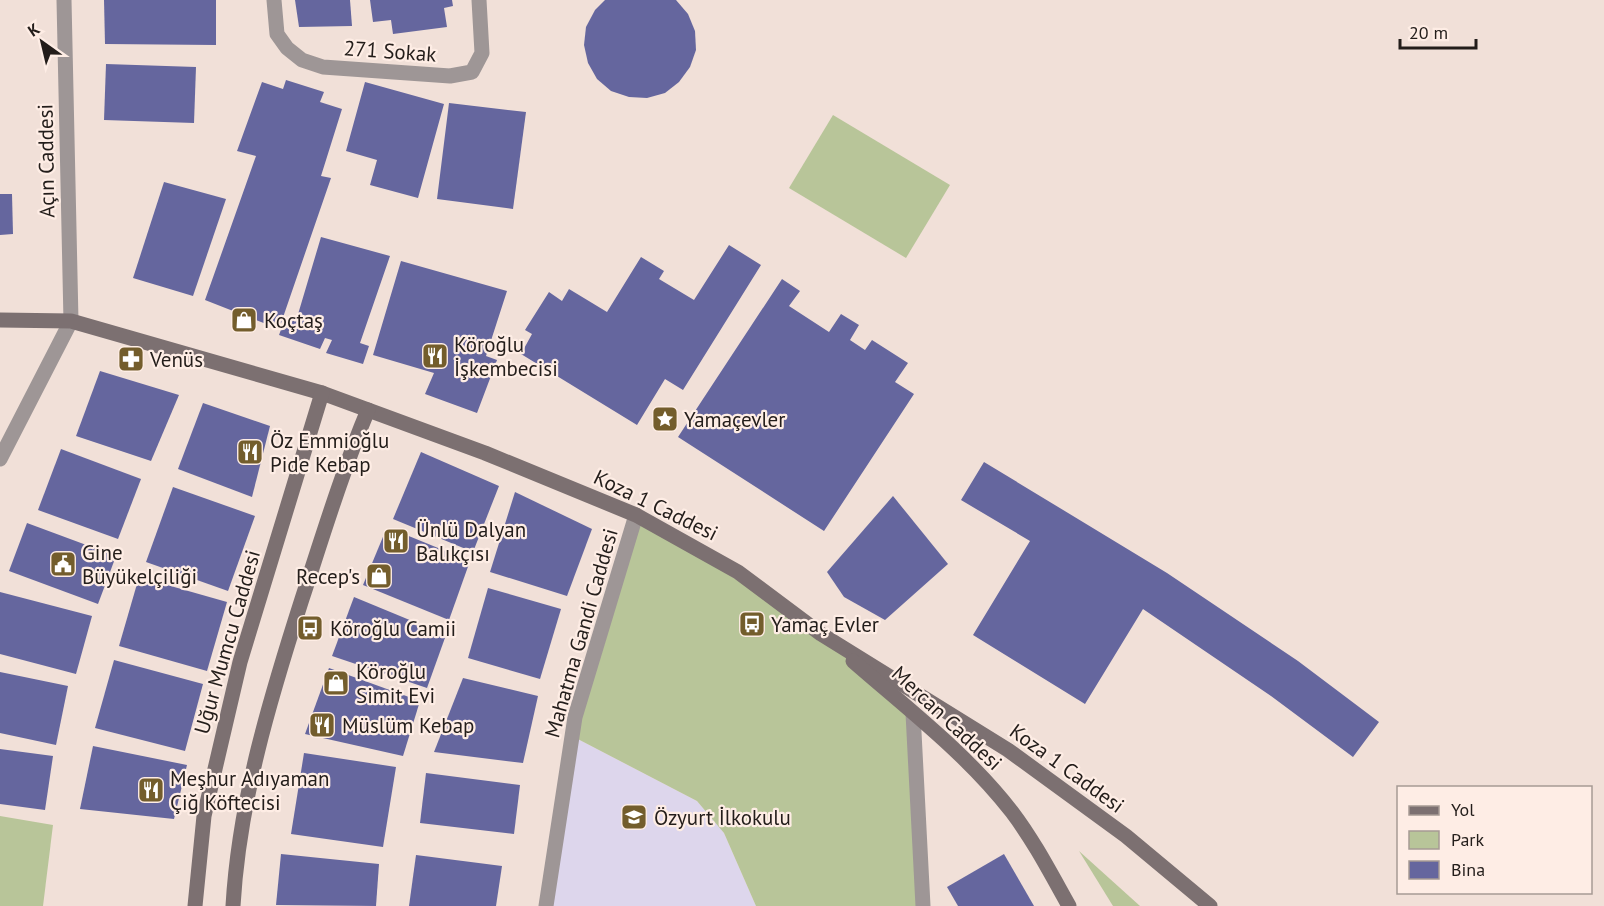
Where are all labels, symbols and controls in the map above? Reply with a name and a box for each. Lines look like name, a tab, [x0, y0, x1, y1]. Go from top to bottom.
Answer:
north arrow	[12, 12, 72, 72]
scale bar	[1400, 12, 1476, 50]
text: K	[24, 18, 43, 41]
text: 20 m	[1409, 21, 1448, 44]
street label: 271 Sokak	[343, 34, 437, 68]
street label: Açın Caddesi	[32, 104, 60, 218]
shop icon: Koçtaş	[229, 305, 259, 335]
place label: Koçtaş	[264, 307, 323, 334]
place label: Köroğlu İşkembecisi	[454, 331, 558, 382]
restaurant icon: Köroğlu İşkembecisi	[420, 341, 450, 371]
pharmacy icon: Venüs	[116, 344, 146, 374]
place label: Venüs	[149, 346, 203, 373]
place icon: Yamaçevler	[650, 404, 680, 434]
place label: Yamaçevler	[684, 406, 785, 433]
place label: Öz Emmioğlu Pide Kebap	[270, 427, 389, 478]
restaurant icon: Öz Emmioğlu Pide Kebap	[235, 437, 265, 467]
street label: Koza 1 Caddesi	[589, 463, 723, 547]
place label: Ünlü Dalyan Balıkçısı	[416, 516, 526, 567]
street label: Mahatma Gandi Caddesi	[538, 525, 624, 741]
restaurant icon: Ünlü Dalyan Balıkçısı	[381, 526, 411, 556]
place label: Gine Büyükelçiliği	[82, 539, 197, 590]
street label: Uğur Mumcu Caddesi	[188, 547, 266, 737]
public building icon: Gine Büyükelçiliği	[48, 549, 78, 579]
shop icon: Recep's	[364, 561, 394, 591]
place label: Recep's	[296, 563, 360, 590]
bus stop icon: Yamaç Evler	[737, 609, 767, 639]
place label: Yamaç Evler	[771, 611, 879, 638]
bus stop icon: Köroğlu Camii	[295, 613, 325, 643]
place label: Köroğlu Camii	[330, 615, 456, 642]
place label: Köroğlu Simit Evi	[356, 658, 435, 709]
street label: Mercan Caddesi	[886, 660, 1008, 776]
shop icon: Köroğlu Simit Evi	[321, 668, 351, 698]
restaurant icon: Müslüm Kebap	[307, 710, 337, 740]
place label: Müslüm Kebap	[342, 712, 474, 739]
street label: Koza 1 Caddesi	[1004, 717, 1130, 819]
place label: Meşhur Adıyaman Çiğ Köftecisi	[170, 765, 329, 816]
restaurant icon: Meşhur Adıyaman Çiğ Köftecisi	[136, 775, 166, 805]
legend	[1397, 786, 1592, 894]
text: Yol	[1451, 798, 1475, 821]
school or university icon: Özyurt İlkokulu	[619, 802, 649, 832]
place label: Özyurt İlkokulu	[654, 804, 791, 831]
text: Park	[1451, 828, 1484, 851]
text: Bina	[1451, 858, 1485, 881]

